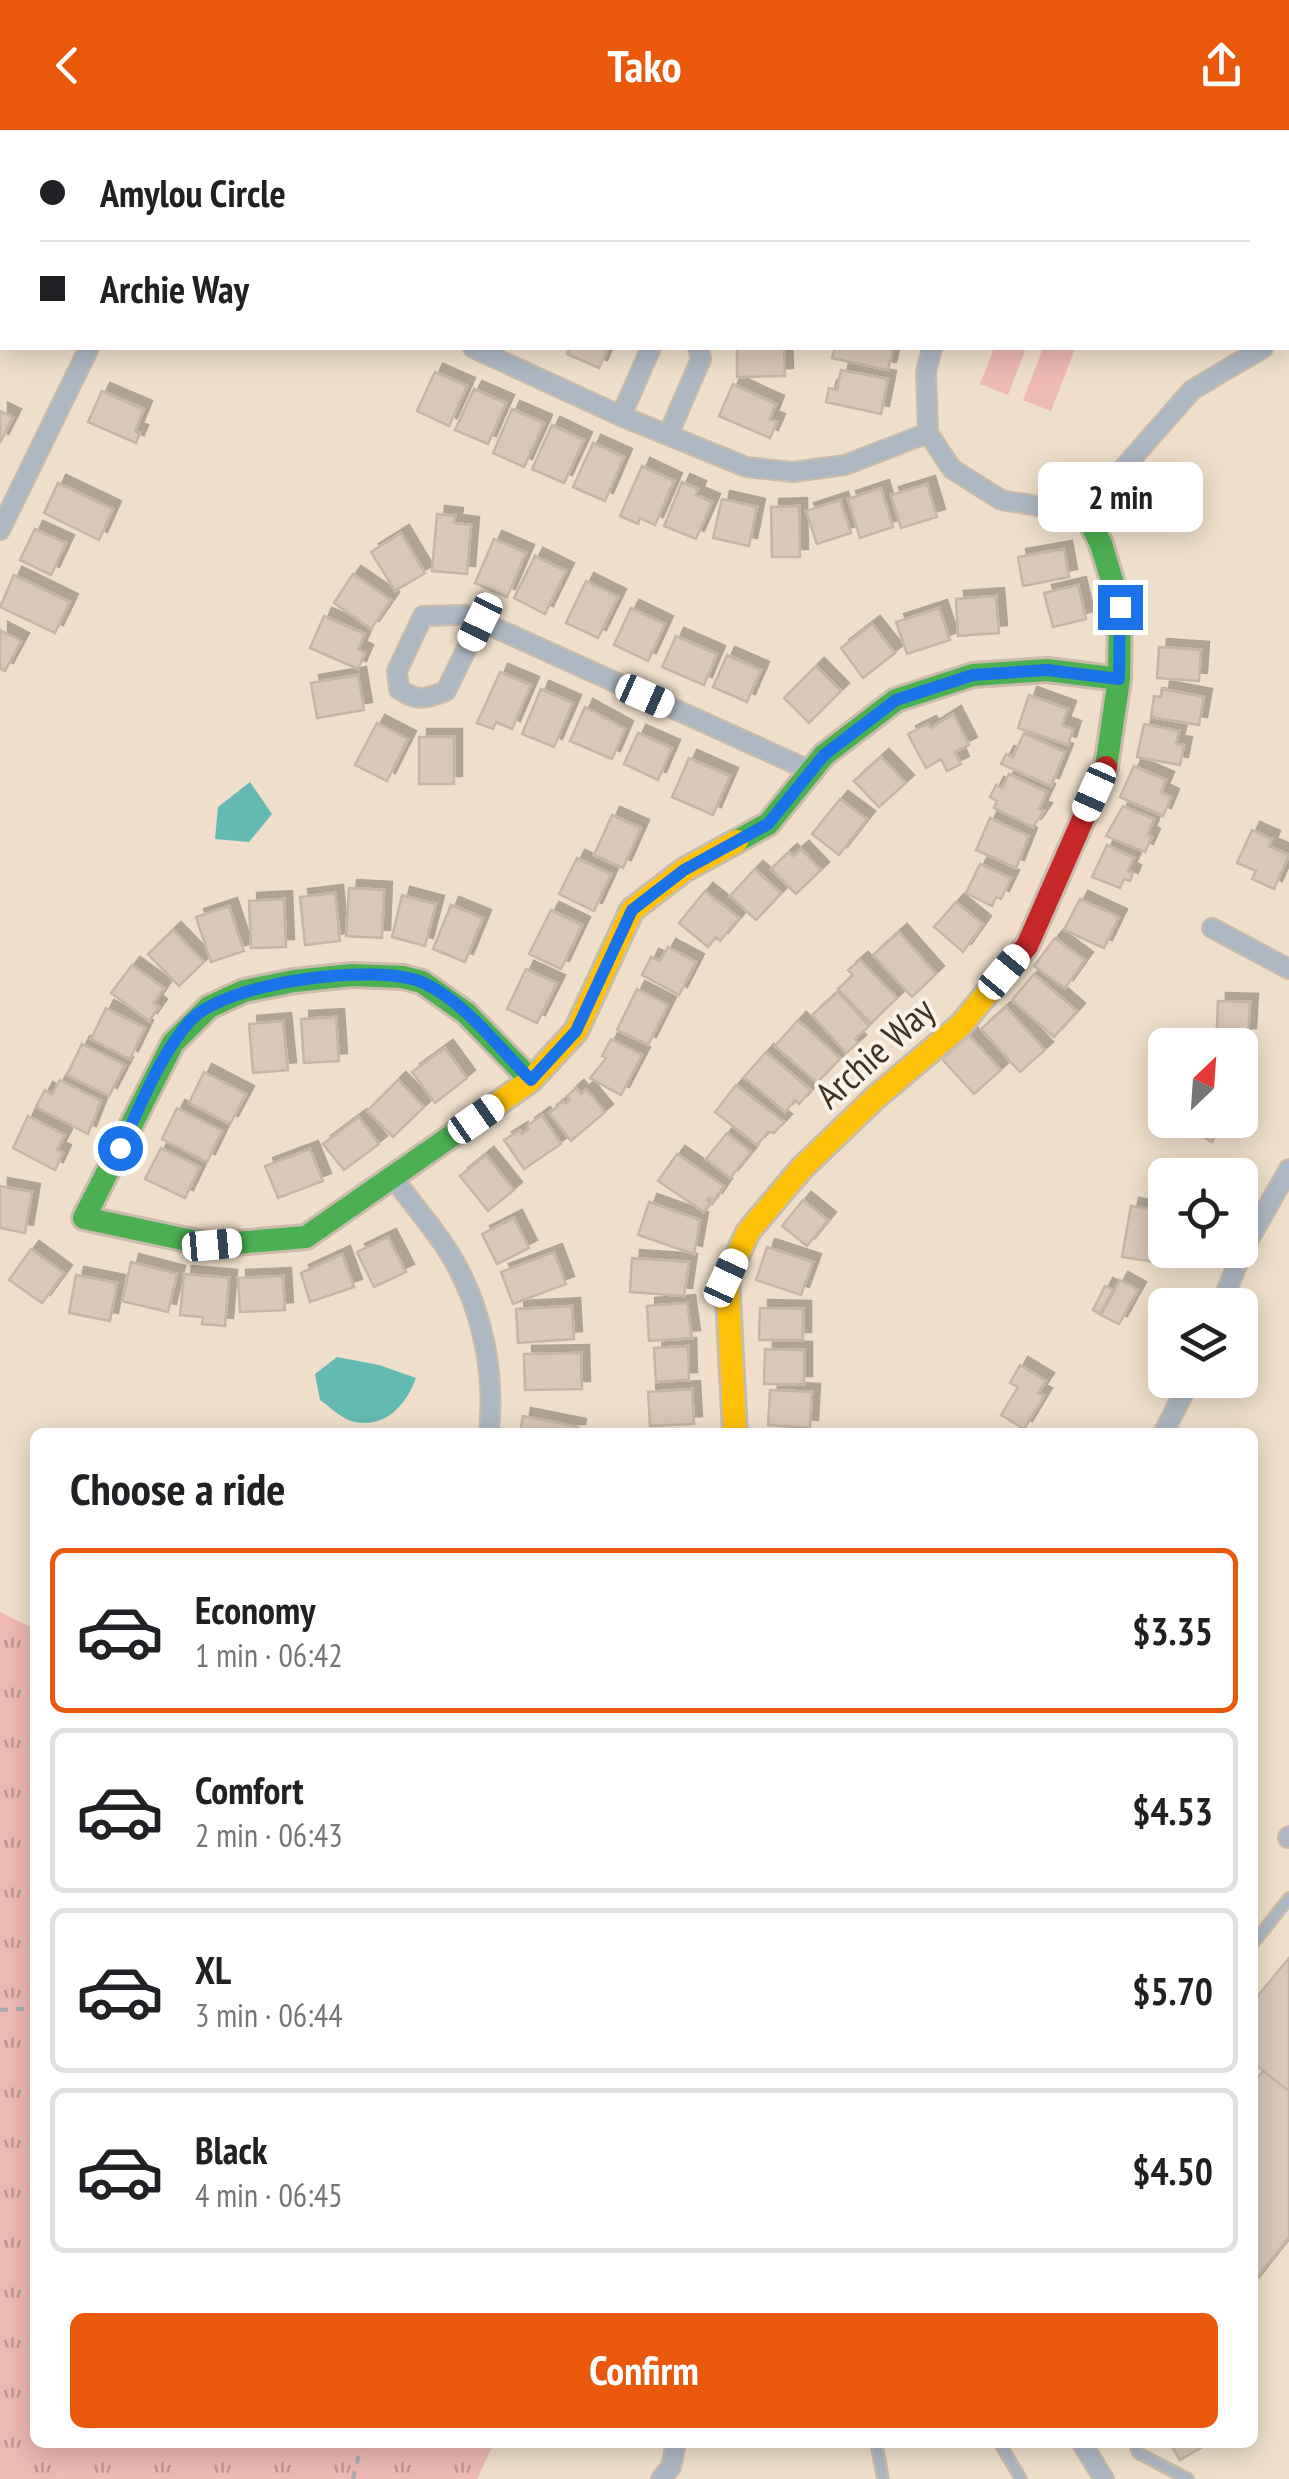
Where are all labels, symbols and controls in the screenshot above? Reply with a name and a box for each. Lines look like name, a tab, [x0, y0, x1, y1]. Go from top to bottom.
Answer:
text: Tako	[607, 36, 682, 94]
icon: back	[40, 38, 95, 93]
icon: share	[1194, 38, 1249, 93]
text: Amylou Circle	[100, 168, 286, 217]
text: Archie Way	[100, 264, 249, 313]
callout: 2 min	[1038, 462, 1202, 532]
text: 2 min	[1088, 476, 1153, 518]
route end	[1098, 585, 1143, 630]
car	[453, 588, 507, 656]
car	[611, 670, 679, 722]
car	[1068, 758, 1120, 826]
car	[973, 939, 1035, 1005]
street label: Archie Way	[804, 985, 944, 1118]
north arrow	[1148, 1028, 1258, 1138]
map controls	[1148, 1028, 1258, 1398]
car	[443, 1090, 509, 1148]
route start	[98, 1126, 143, 1171]
button: locate	[1148, 1158, 1258, 1268]
car	[181, 1227, 243, 1263]
car	[700, 1244, 752, 1312]
button: layers	[1148, 1288, 1258, 1398]
text: Choose a ride	[70, 1459, 285, 1517]
text: Economy	[195, 1585, 315, 1634]
icon: car	[75, 1586, 165, 1676]
text: $3.35	[1132, 1606, 1213, 1655]
text: 1 min · 06:42	[195, 1634, 343, 1676]
text: Comfort	[195, 1765, 304, 1814]
icon: car	[75, 1766, 165, 1856]
text: $4.53	[1132, 1786, 1213, 1835]
text: 2 min · 06:43	[195, 1814, 343, 1856]
text: XL	[195, 1945, 231, 1994]
icon: car	[75, 1946, 165, 2036]
text: $5.70	[1132, 1966, 1213, 2015]
text: 3 min · 06:44	[195, 1994, 343, 2036]
text: Black	[195, 2125, 268, 2174]
icon: car	[75, 2126, 165, 2216]
text: $4.50	[1132, 2146, 1213, 2195]
text: 4 min · 06:45	[195, 2174, 343, 2216]
button: Confirm	[70, 2313, 1218, 2428]

